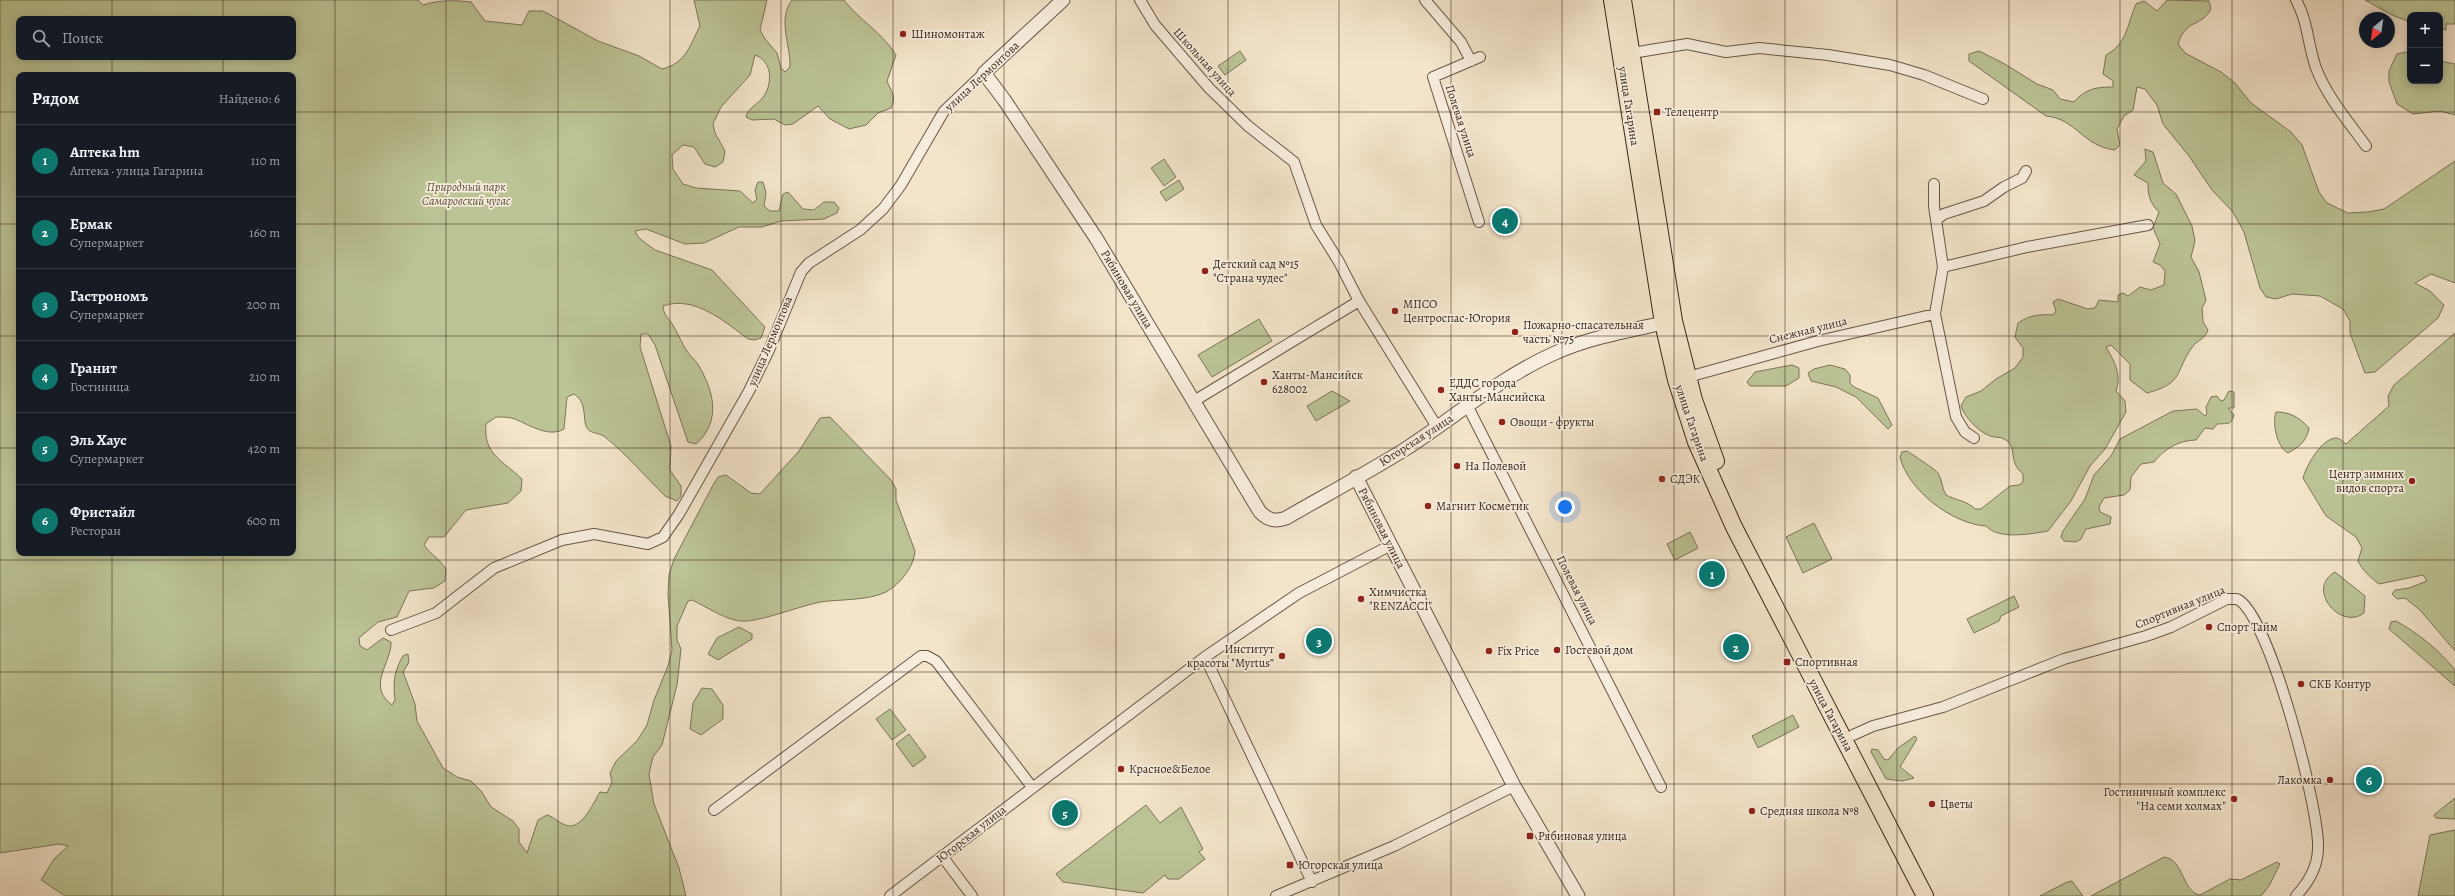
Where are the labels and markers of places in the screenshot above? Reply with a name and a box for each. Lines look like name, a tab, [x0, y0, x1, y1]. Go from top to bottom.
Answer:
place label: Шиномонтаж	[911, 26, 985, 42]
marker: Шиномонтаж	[898, 29, 908, 39]
place label: Телецентр	[1665, 104, 1719, 120]
marker: Телецентр	[1652, 107, 1662, 117]
pin: 4	[1492, 206, 1518, 236]
place label: Детский сад №15 "Страна чудес"	[1213, 256, 1299, 286]
marker: Детский сад №15 "Страна чудес"	[1200, 266, 1210, 276]
place label: МПСО Центроспас-Югория	[1403, 296, 1511, 326]
marker: МПСО Центроспас-Югория	[1390, 306, 1400, 316]
place label: Пожарно-спасательная часть №75	[1523, 317, 1644, 347]
marker: Пожарно-спасательная часть №75	[1510, 327, 1520, 337]
place label: Ханты-Мансийск 628002	[1272, 367, 1363, 397]
place label: ЕДДС города Ханты-Мансийска	[1449, 375, 1546, 405]
marker: Ханты-Мансийск 628002	[1259, 377, 1269, 387]
marker: ЕДДС города Ханты-Мансийска	[1436, 385, 1446, 395]
place label: Овощи - фрукты	[1510, 414, 1594, 430]
marker: Овощи - фрукты	[1497, 417, 1507, 427]
place label: На Полевой	[1465, 458, 1526, 474]
marker: На Полевой	[1452, 461, 1462, 471]
place label: Центр зимних видов спорта	[2329, 466, 2404, 496]
place label: СДЭК	[1670, 471, 1701, 487]
marker: СДЭК	[1657, 474, 1667, 484]
marker: Центр зимних видов спорта	[2407, 476, 2417, 486]
place label: Магнит Косметик	[1436, 498, 1529, 514]
marker: Магнит Косметик	[1423, 501, 1433, 511]
pin: 1	[1699, 559, 1725, 589]
place label: Химчистка "RENZACCI"	[1369, 584, 1433, 614]
marker: Химчистка "RENZACCI"	[1356, 594, 1366, 604]
place label: Спорт Тайм	[2217, 619, 2278, 635]
marker: Спорт Тайм	[2204, 622, 2214, 632]
pin: 3	[1306, 626, 1332, 656]
pin: 2	[1723, 632, 1749, 662]
place label: Институт красоты "Myrtus”	[1187, 641, 1275, 671]
place label: Гостевой дом	[1565, 642, 1633, 658]
place label: Fix Price	[1497, 643, 1539, 659]
marker: Гостевой дом	[1552, 645, 1562, 655]
marker: Fix Price	[1484, 646, 1494, 656]
marker: Институт красоты "Myrtus”	[1277, 651, 1287, 661]
place label: Спортивная	[1795, 654, 1858, 670]
marker: Спортивная	[1782, 657, 1792, 667]
place label: СКБ Контур	[2309, 676, 2371, 692]
marker: СКБ Контур	[2296, 679, 2306, 689]
place label: Красное&Белое	[1129, 761, 1211, 777]
marker: Красное&Белое	[1116, 764, 1126, 774]
pin: 6	[2356, 765, 2382, 795]
place label: Лакомка	[2277, 772, 2322, 788]
marker: Лакомка	[2325, 775, 2335, 785]
place label: Гостиничный комплекс "На семи холмах"	[2104, 784, 2226, 814]
marker: Гостиничный комплекс "На семи холмах"	[2229, 794, 2239, 804]
place label: Цветы	[1940, 796, 1973, 812]
pin: 5	[1052, 798, 1078, 828]
marker: Цветы	[1927, 799, 1937, 809]
place label: Средняя школа №8	[1760, 803, 1859, 819]
marker: Средняя школа №8	[1747, 806, 1757, 816]
place label: Рябиновая улица	[1538, 828, 1627, 844]
marker: Рябиновая улица	[1525, 831, 1535, 841]
place label: Югорская улица	[1298, 857, 1383, 873]
marker: Югорская улица	[1285, 860, 1295, 870]

